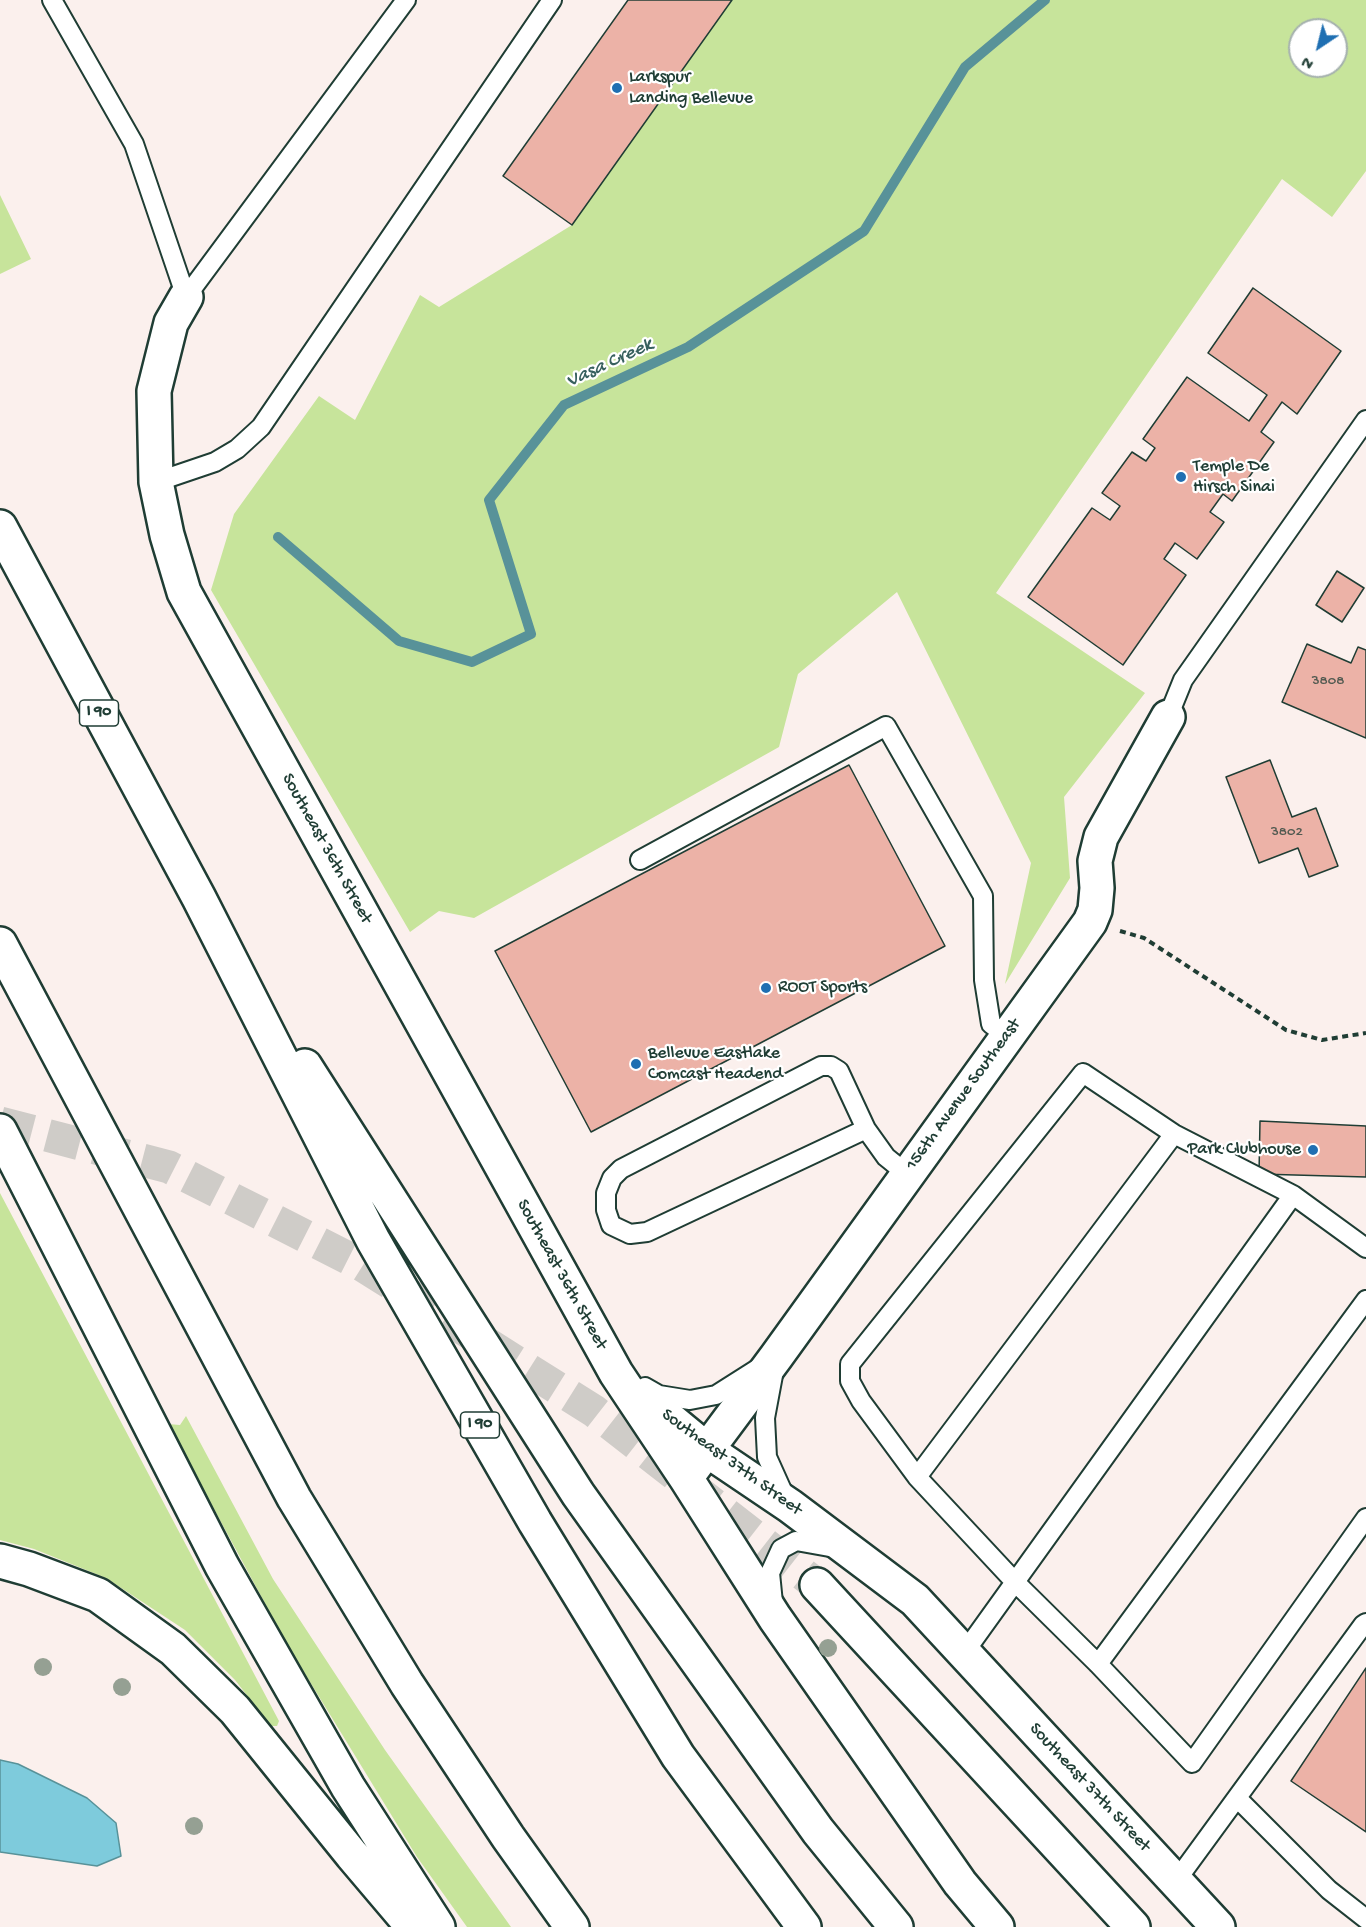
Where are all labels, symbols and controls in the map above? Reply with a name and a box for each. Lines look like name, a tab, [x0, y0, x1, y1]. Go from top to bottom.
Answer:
north arrow	[1288, 18, 1348, 78]
text: N	[1299, 51, 1318, 72]
place label: Larkspur Landing Bellevue	[629, 67, 753, 110]
marker: Larkspur Landing Bellevue	[610, 81, 624, 95]
water label: Vasa Creek	[563, 333, 657, 395]
place label: Temple De Hirsch Sinai	[1193, 456, 1275, 498]
marker: Temple De Hirsch Sinai	[1174, 470, 1188, 484]
house number: 3808	[1312, 673, 1344, 691]
road number: I 90	[80, 700, 118, 726]
street label: Southeast 36th Street	[276, 770, 376, 928]
house number: 3802	[1271, 824, 1303, 842]
place label: ROOT Sports	[778, 977, 867, 999]
marker: ROOT Sports	[759, 981, 773, 995]
street label: 156th Avenue Southeast	[902, 1015, 1026, 1175]
place label: Bellevue Eastlake Comcast Headend	[648, 1043, 783, 1086]
marker: Bellevue Eastlake Comcast Headend	[629, 1057, 643, 1071]
place label: Park Clubhouse	[1187, 1139, 1301, 1161]
marker: Park Clubhouse	[1306, 1143, 1320, 1157]
street label: Southeast 36th Street	[511, 1196, 611, 1354]
street label: Southeast 37th Street	[656, 1405, 806, 1521]
road number: I 90	[460, 1412, 500, 1438]
street label: Southeast 37th Street	[1024, 1719, 1154, 1857]

